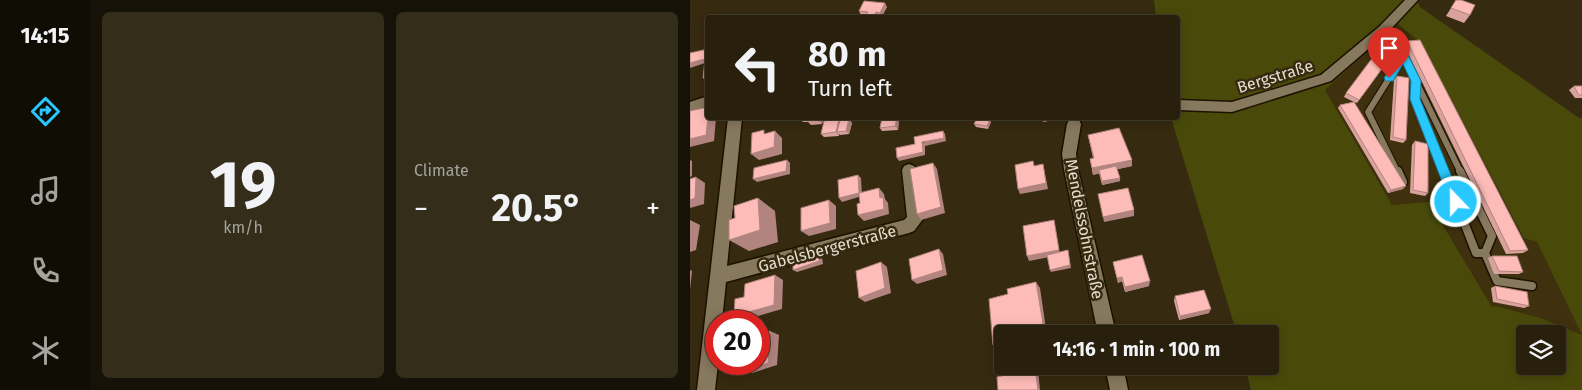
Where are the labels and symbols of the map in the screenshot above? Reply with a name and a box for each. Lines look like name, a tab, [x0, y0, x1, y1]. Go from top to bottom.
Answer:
pin	[1368, 27, 1410, 78]
street label: Bergstraße	[1235, 56, 1315, 97]
street label: Mendelssohnstraße	[1062, 157, 1107, 301]
position arrow	[1429, 175, 1481, 227]
street label: Gabelsbergerstraße	[756, 221, 898, 276]
speed limit sign: 20	[705, 310, 770, 375]

